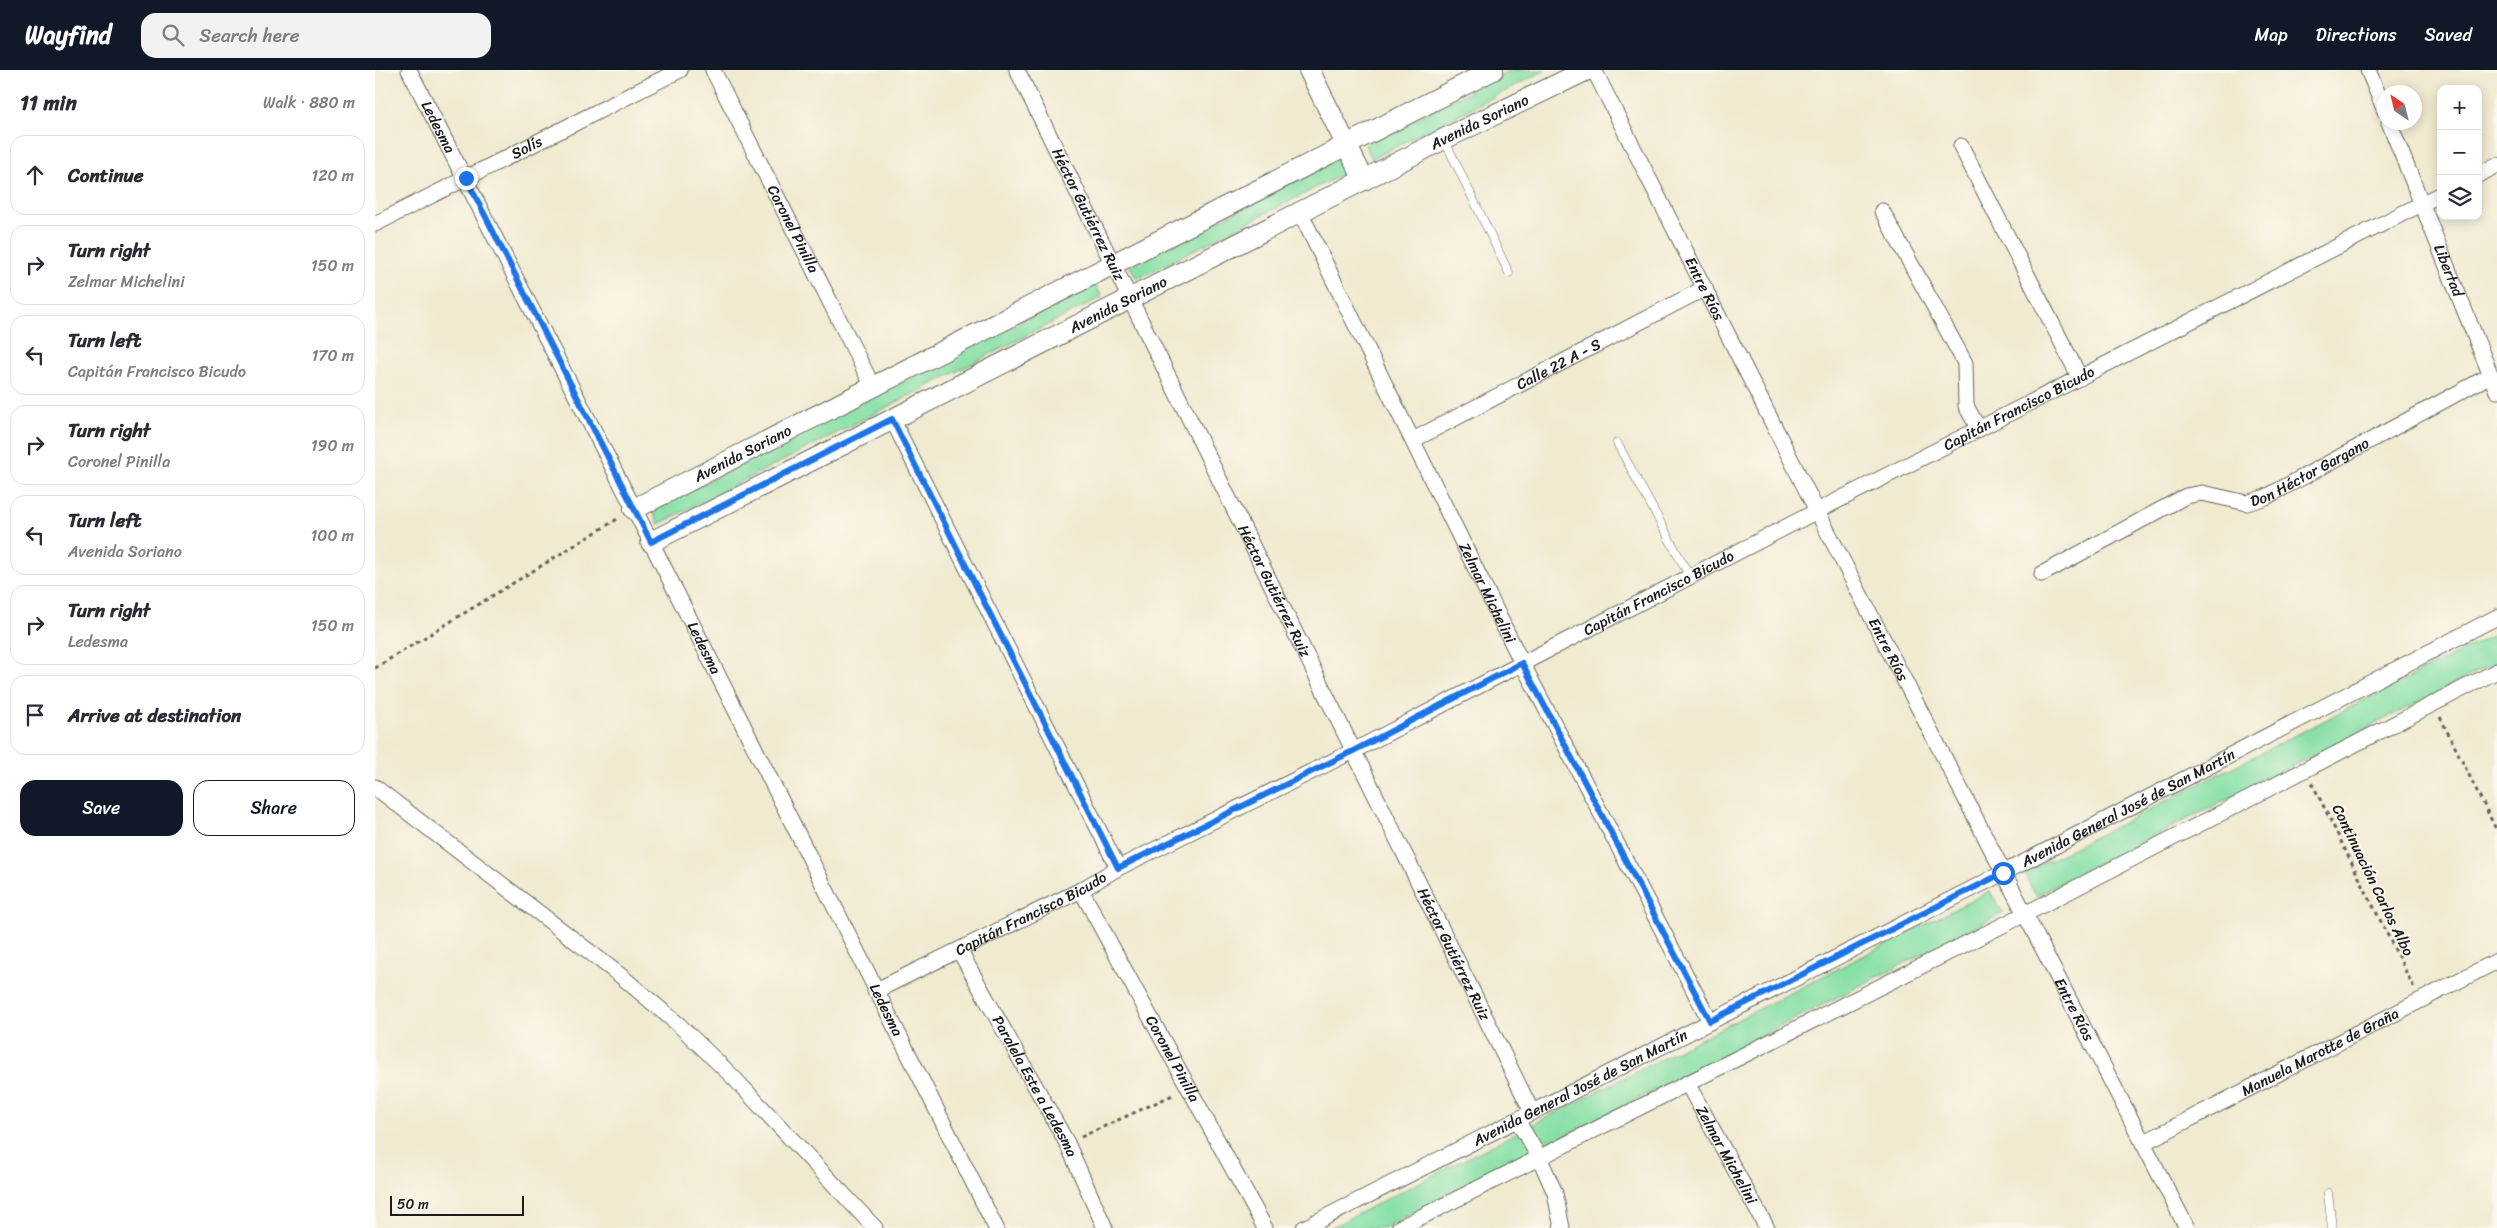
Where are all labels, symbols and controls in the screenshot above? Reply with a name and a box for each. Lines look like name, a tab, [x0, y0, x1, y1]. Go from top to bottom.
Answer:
search box	[141, 13, 491, 58]
text: Wayfind	[25, 14, 111, 56]
text: Search here	[199, 19, 299, 52]
text: Map	[2255, 19, 2288, 51]
text: Directions	[2316, 19, 2397, 51]
text: Saved	[2425, 19, 2472, 51]
icon: search	[159, 21, 187, 49]
text: 11 min	[20, 84, 77, 122]
north arrow	[2377, 85, 2422, 130]
map controls	[2437, 85, 2482, 220]
button: +	[2437, 85, 2482, 130]
street label: Avenida Soriano	[1425, 87, 1534, 157]
text: Walk · 880 m	[263, 88, 355, 117]
street label: Ledesma	[414, 96, 463, 158]
street label: Solís	[506, 128, 547, 166]
button: −	[2437, 130, 2482, 175]
street label: Héctor Gutiérrez Ruiz	[1044, 143, 1133, 286]
text: Continue	[68, 159, 144, 192]
icon: ahead	[21, 161, 49, 189]
text: 120 m	[311, 161, 354, 190]
route end	[455, 167, 478, 190]
button: layers	[2437, 175, 2482, 220]
street label: Coronel Pinilla	[760, 180, 827, 278]
text: Turn right	[68, 234, 150, 267]
street label: Libertad	[2426, 240, 2471, 302]
icon: right	[21, 251, 49, 279]
text: 150 m	[311, 251, 354, 280]
street label: Entre Ríos	[1677, 252, 1732, 325]
text: Zelmar Michelini	[68, 267, 185, 296]
street label: Avenida Soriano	[1064, 269, 1172, 341]
text: Turn left	[68, 324, 141, 357]
street label: Calle 22 A - S	[1512, 331, 1606, 397]
icon: left	[21, 341, 49, 369]
text: 170 m	[311, 341, 354, 370]
text: Capitán Francisco Bicudo	[68, 357, 246, 386]
street label: Capitán Francisco Bicudo	[1939, 359, 2100, 458]
text: Turn right	[68, 414, 150, 447]
street label: Avenida Soriano	[688, 417, 796, 490]
street label: Don Héctor Gargano	[2247, 430, 2374, 514]
icon: right	[21, 431, 49, 459]
text: 190 m	[311, 431, 354, 460]
text: Coronel Pinilla	[68, 447, 170, 476]
text: Turn left	[68, 504, 141, 537]
street label: Héctor Gutiérrez Ruiz	[1231, 520, 1319, 663]
icon: left	[21, 521, 49, 549]
text: 100 m	[310, 521, 354, 550]
text: Avenida Soriano	[68, 537, 182, 566]
street label: Zelmar Michelini	[1452, 538, 1524, 648]
street label: Capitán Francisco Bicudo	[1578, 543, 1739, 643]
text: Turn right	[68, 594, 150, 627]
icon: right	[21, 611, 49, 639]
text: 150 m	[311, 611, 354, 640]
street label: Entre Ríos	[1861, 613, 1916, 686]
street label: Ledesma	[680, 617, 729, 679]
text: Ledesma	[68, 627, 128, 656]
text: Arrive at destination	[68, 699, 241, 732]
icon: arrive	[21, 701, 49, 729]
street label: Avenida General José de San Martín	[2016, 742, 2240, 875]
button: Save	[20, 780, 183, 836]
button: Share	[193, 780, 355, 836]
street label: Continuación Carlos Albo	[2325, 800, 2421, 961]
route start	[1992, 862, 2015, 885]
street label: Capitán Francisco Bicudo	[951, 864, 1112, 963]
street label: Héctor Gutiérrez Ruiz	[1410, 883, 1498, 1026]
street label: Entre Ríos	[2047, 973, 2101, 1046]
street label: Ledesma	[862, 979, 911, 1041]
street label: Manuela Marotte de Graña	[2236, 1000, 2404, 1103]
street label: Coronel Pinilla	[1138, 1010, 1207, 1107]
street label: Paralela Este a Ledesma	[985, 1011, 1085, 1162]
street label: Avenida General José de San Martín	[1468, 1022, 1692, 1154]
street label: Zelmar Michelini	[1689, 1101, 1765, 1210]
text: 50 m	[397, 1192, 429, 1217]
scale bar	[390, 1193, 524, 1216]

